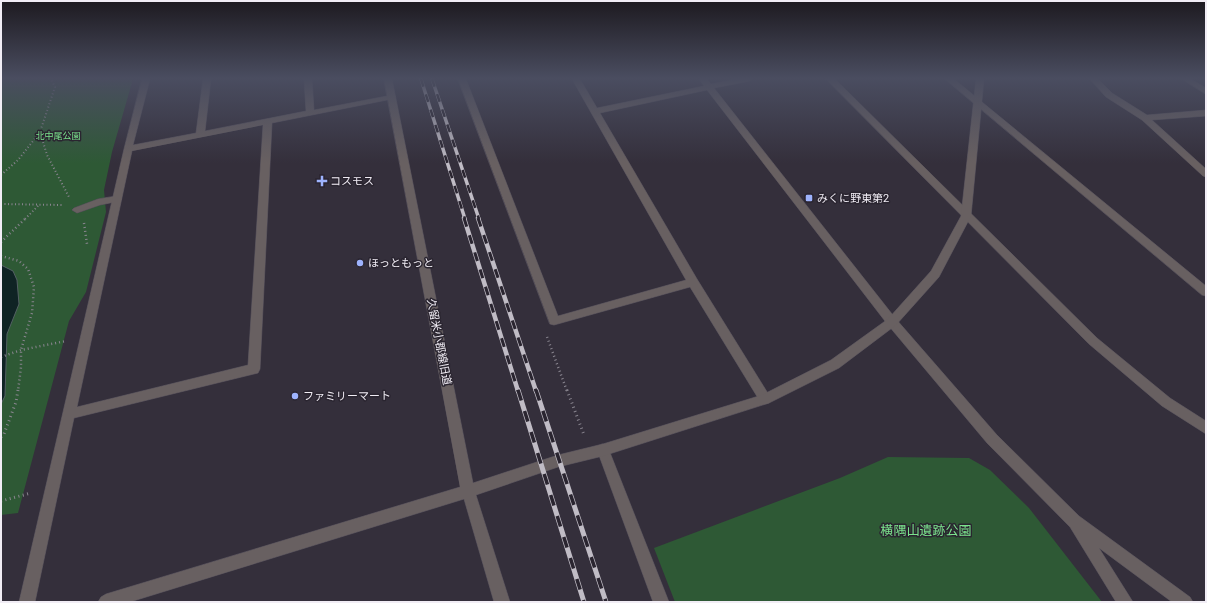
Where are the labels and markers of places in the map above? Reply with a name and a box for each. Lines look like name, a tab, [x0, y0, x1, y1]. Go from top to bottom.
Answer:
place label: コスモス	[330, 175, 374, 188]
marker: コスモス	[317, 176, 327, 186]
place label: みくに野東第2	[817, 192, 889, 205]
marker: みくに野東第2	[804, 193, 814, 203]
place label: ほっともっと	[368, 257, 434, 270]
marker: ほっともっと	[355, 258, 365, 268]
place label: ファミリーマート	[303, 390, 391, 403]
marker: ファミリーマート	[290, 391, 300, 401]

